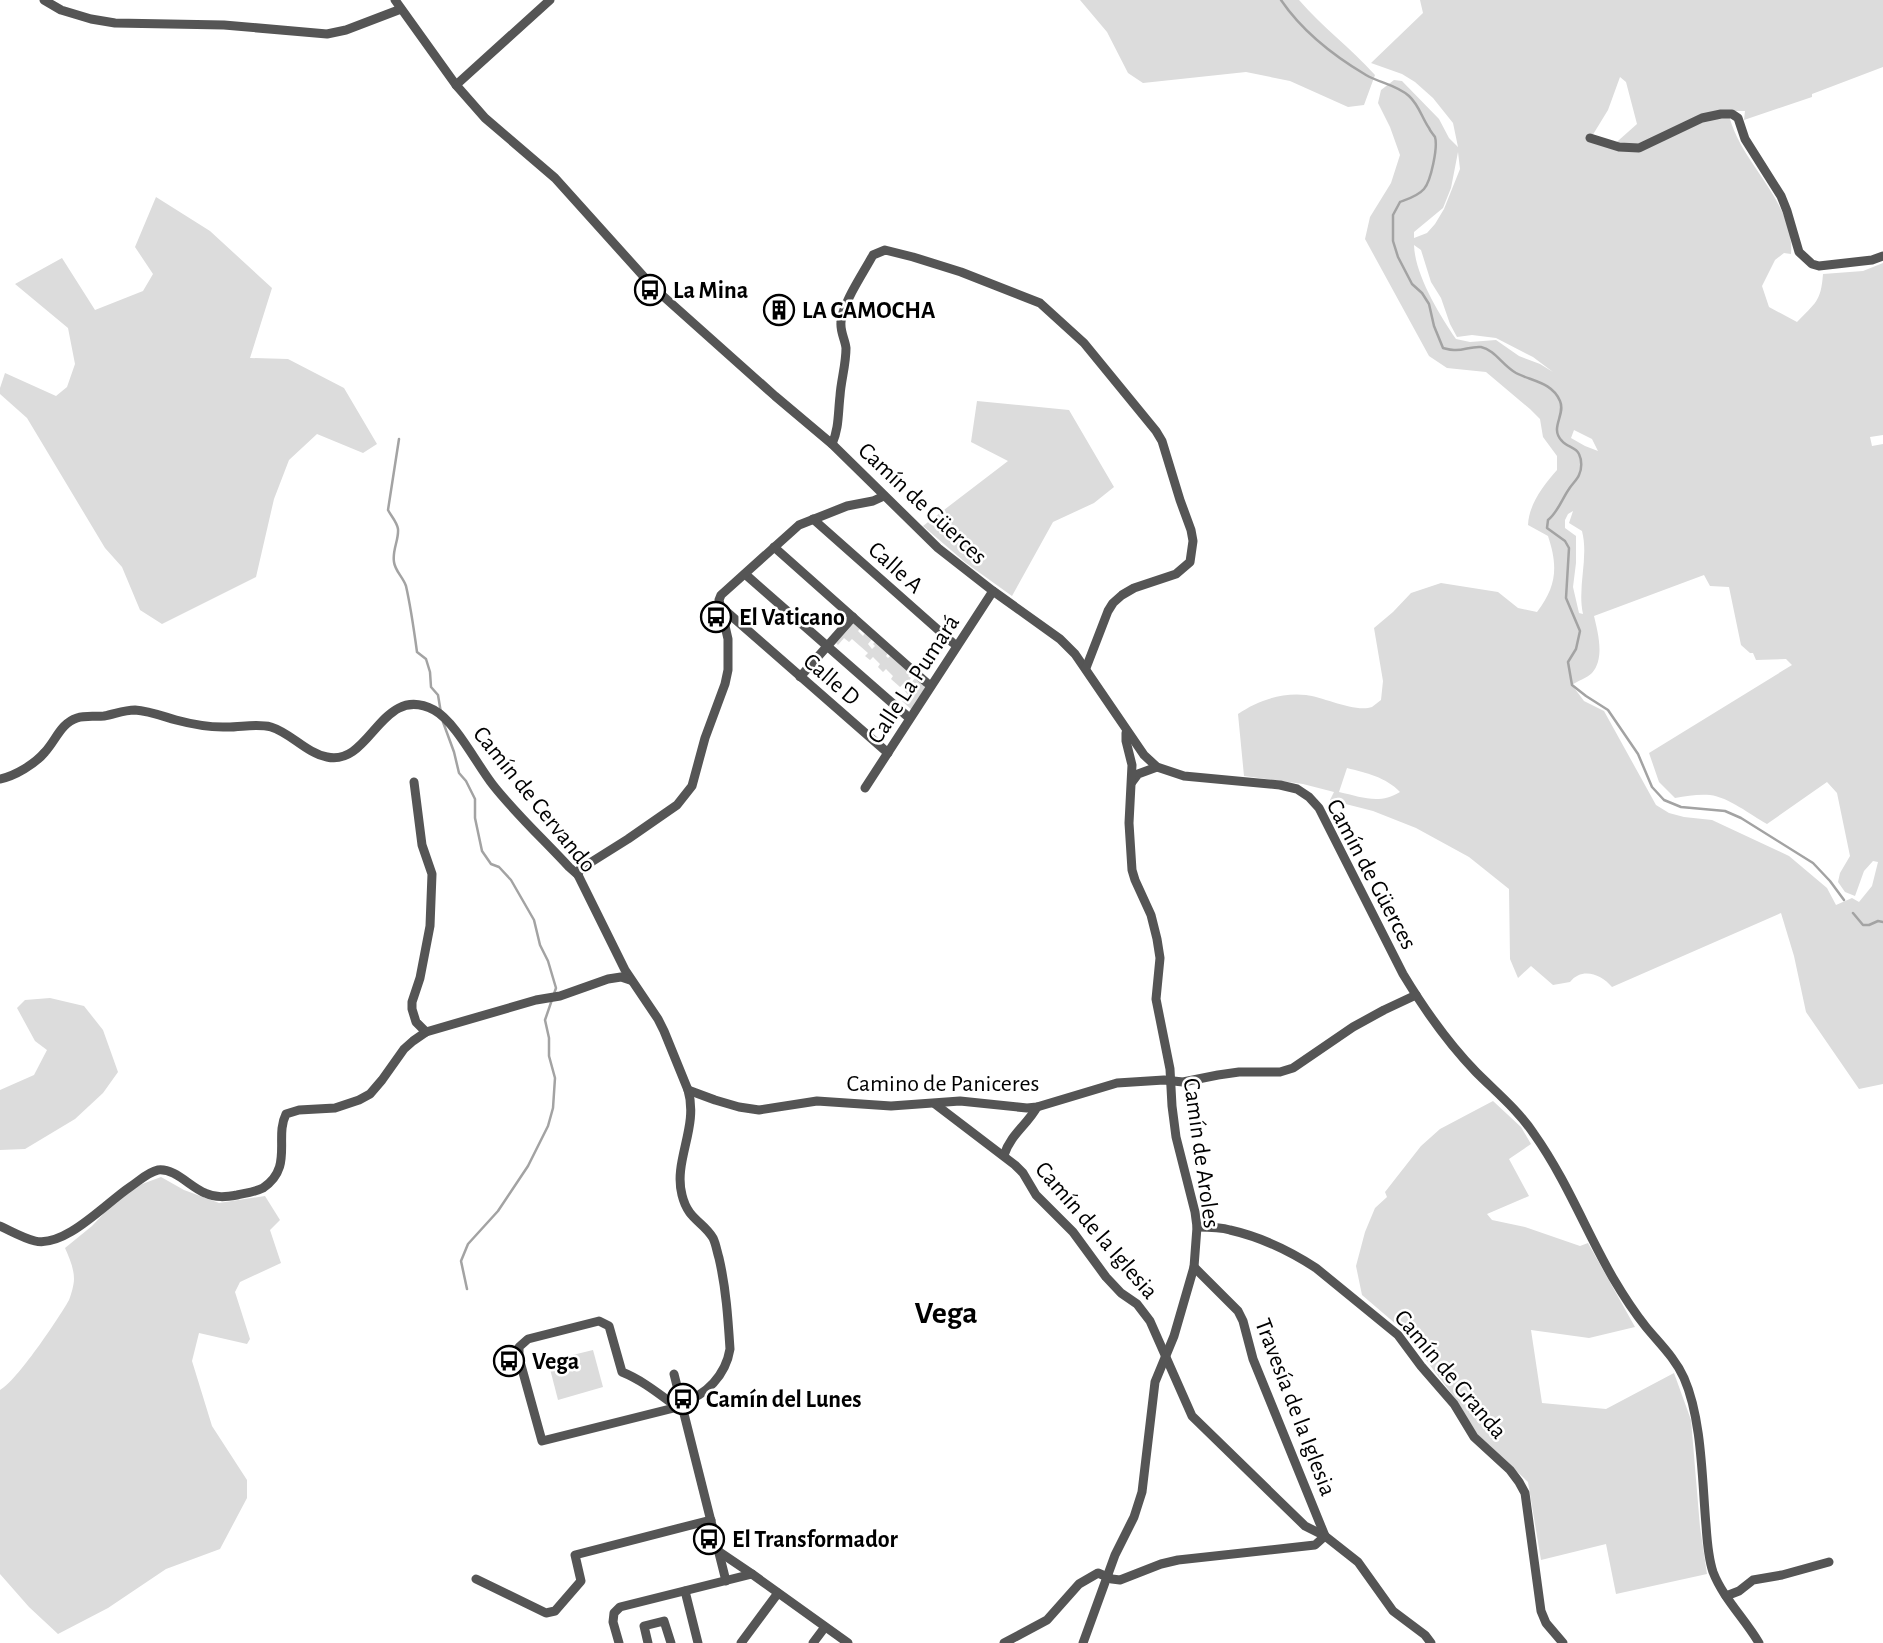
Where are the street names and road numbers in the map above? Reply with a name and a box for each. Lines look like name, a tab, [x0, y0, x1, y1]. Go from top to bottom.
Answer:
street label: Camín de Güerces	[853, 438, 991, 569]
street label: Calle A	[863, 537, 927, 598]
street label: Calle La Pumará	[863, 611, 964, 748]
street label: Calle D	[799, 649, 864, 710]
street label: Camín de Cervando	[468, 722, 600, 877]
street label: Camín de Güerces	[1321, 795, 1421, 953]
street label: Camino de Paniceres	[847, 1072, 1039, 1096]
street label: Camín de Aroles	[1179, 1077, 1223, 1230]
street label: Camín de la Iglesia	[1030, 1157, 1162, 1304]
street label: Camín de Granda	[1390, 1306, 1511, 1444]
street label: Travesía de la Iglesia	[1250, 1315, 1340, 1499]

